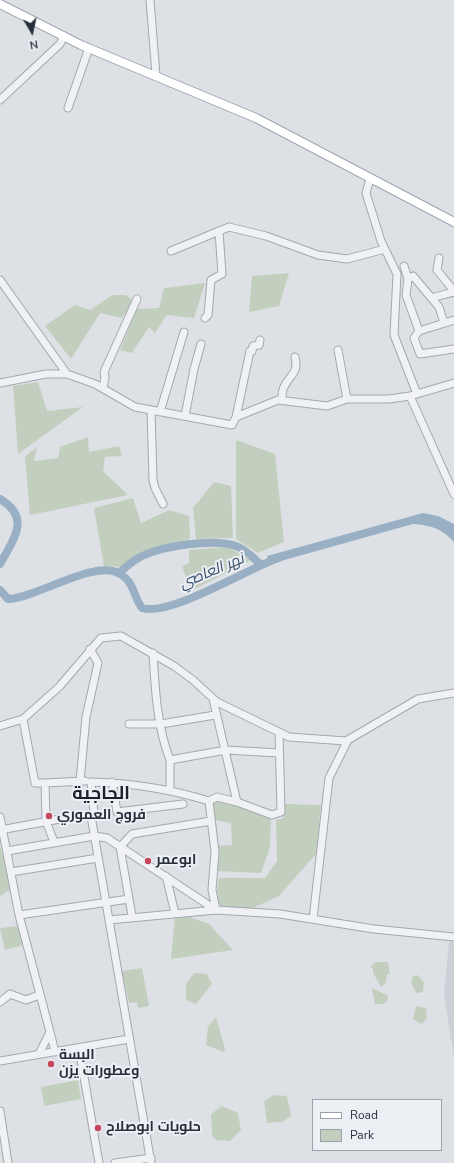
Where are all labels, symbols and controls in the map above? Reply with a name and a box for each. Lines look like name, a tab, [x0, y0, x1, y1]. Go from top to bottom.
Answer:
north arrow	[12, 12, 52, 52]
text: N	[29, 36, 39, 52]
water label: نهر العاصي	[177, 550, 247, 594]
district label: الجاجية	[72, 784, 130, 806]
place label: فروج العموري	[57, 808, 146, 824]
marker: فروج العموري	[44, 811, 54, 821]
place label: ابوعمر	[156, 853, 196, 869]
marker: ابوعمر	[143, 856, 153, 866]
place label: البسة وعطورات يزن	[59, 1048, 140, 1080]
marker: البسة وعطورات يزن	[46, 1059, 56, 1069]
legend	[312, 1099, 442, 1151]
text: Road	[350, 1107, 378, 1123]
place label: حلويات ابوصلاح	[106, 1120, 201, 1136]
marker: حلويات ابوصلاح	[93, 1123, 103, 1133]
text: Park	[350, 1127, 374, 1143]

